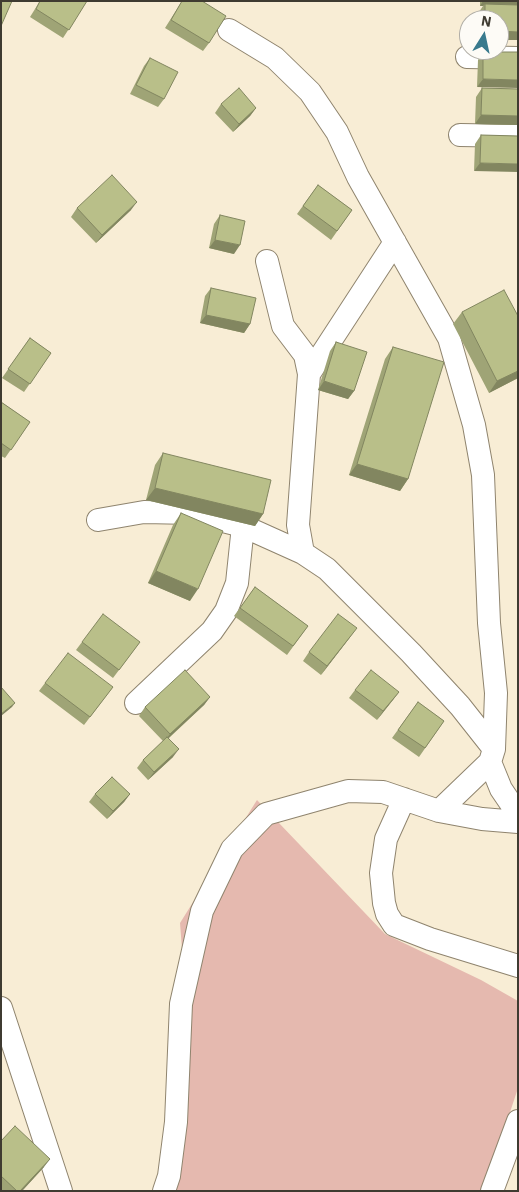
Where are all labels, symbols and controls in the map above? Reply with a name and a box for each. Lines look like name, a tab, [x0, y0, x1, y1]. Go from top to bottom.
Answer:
north arrow	[459, 10, 509, 60]
text: N	[480, 11, 493, 31]

